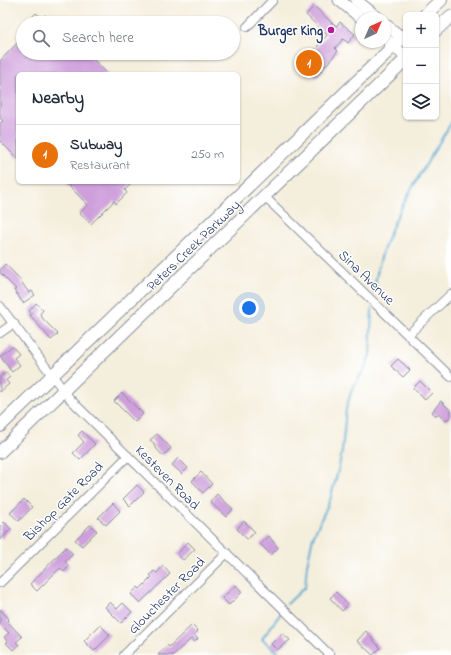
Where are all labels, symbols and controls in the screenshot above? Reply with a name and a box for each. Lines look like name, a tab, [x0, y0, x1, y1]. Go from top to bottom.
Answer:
north arrow	[355, 12, 391, 48]
map controls	[403, 12, 439, 120]
button: +	[403, 12, 439, 48]
search box	[16, 16, 240, 60]
place label: Burger King	[257, 21, 324, 44]
marker: Burger King	[326, 25, 336, 35]
icon: search	[30, 27, 52, 49]
text: Search here	[62, 27, 134, 49]
pin: 1	[296, 48, 322, 78]
button: −	[403, 48, 439, 84]
button: layers	[403, 84, 439, 120]
text: Nearby	[32, 86, 84, 111]
text: Subway	[70, 134, 122, 156]
text: 1	[43, 145, 47, 164]
text: 250 m	[191, 145, 224, 164]
text: Restaurant	[70, 156, 130, 175]
street label: Peters Creek Parkway	[142, 195, 247, 297]
street label: Sina Avenue	[333, 246, 399, 311]
your location	[239, 298, 259, 318]
street label: Kesteven Road	[130, 441, 204, 515]
street label: Bishop Gate Road	[19, 457, 109, 547]
street label: Glouchester Road	[124, 553, 211, 640]

